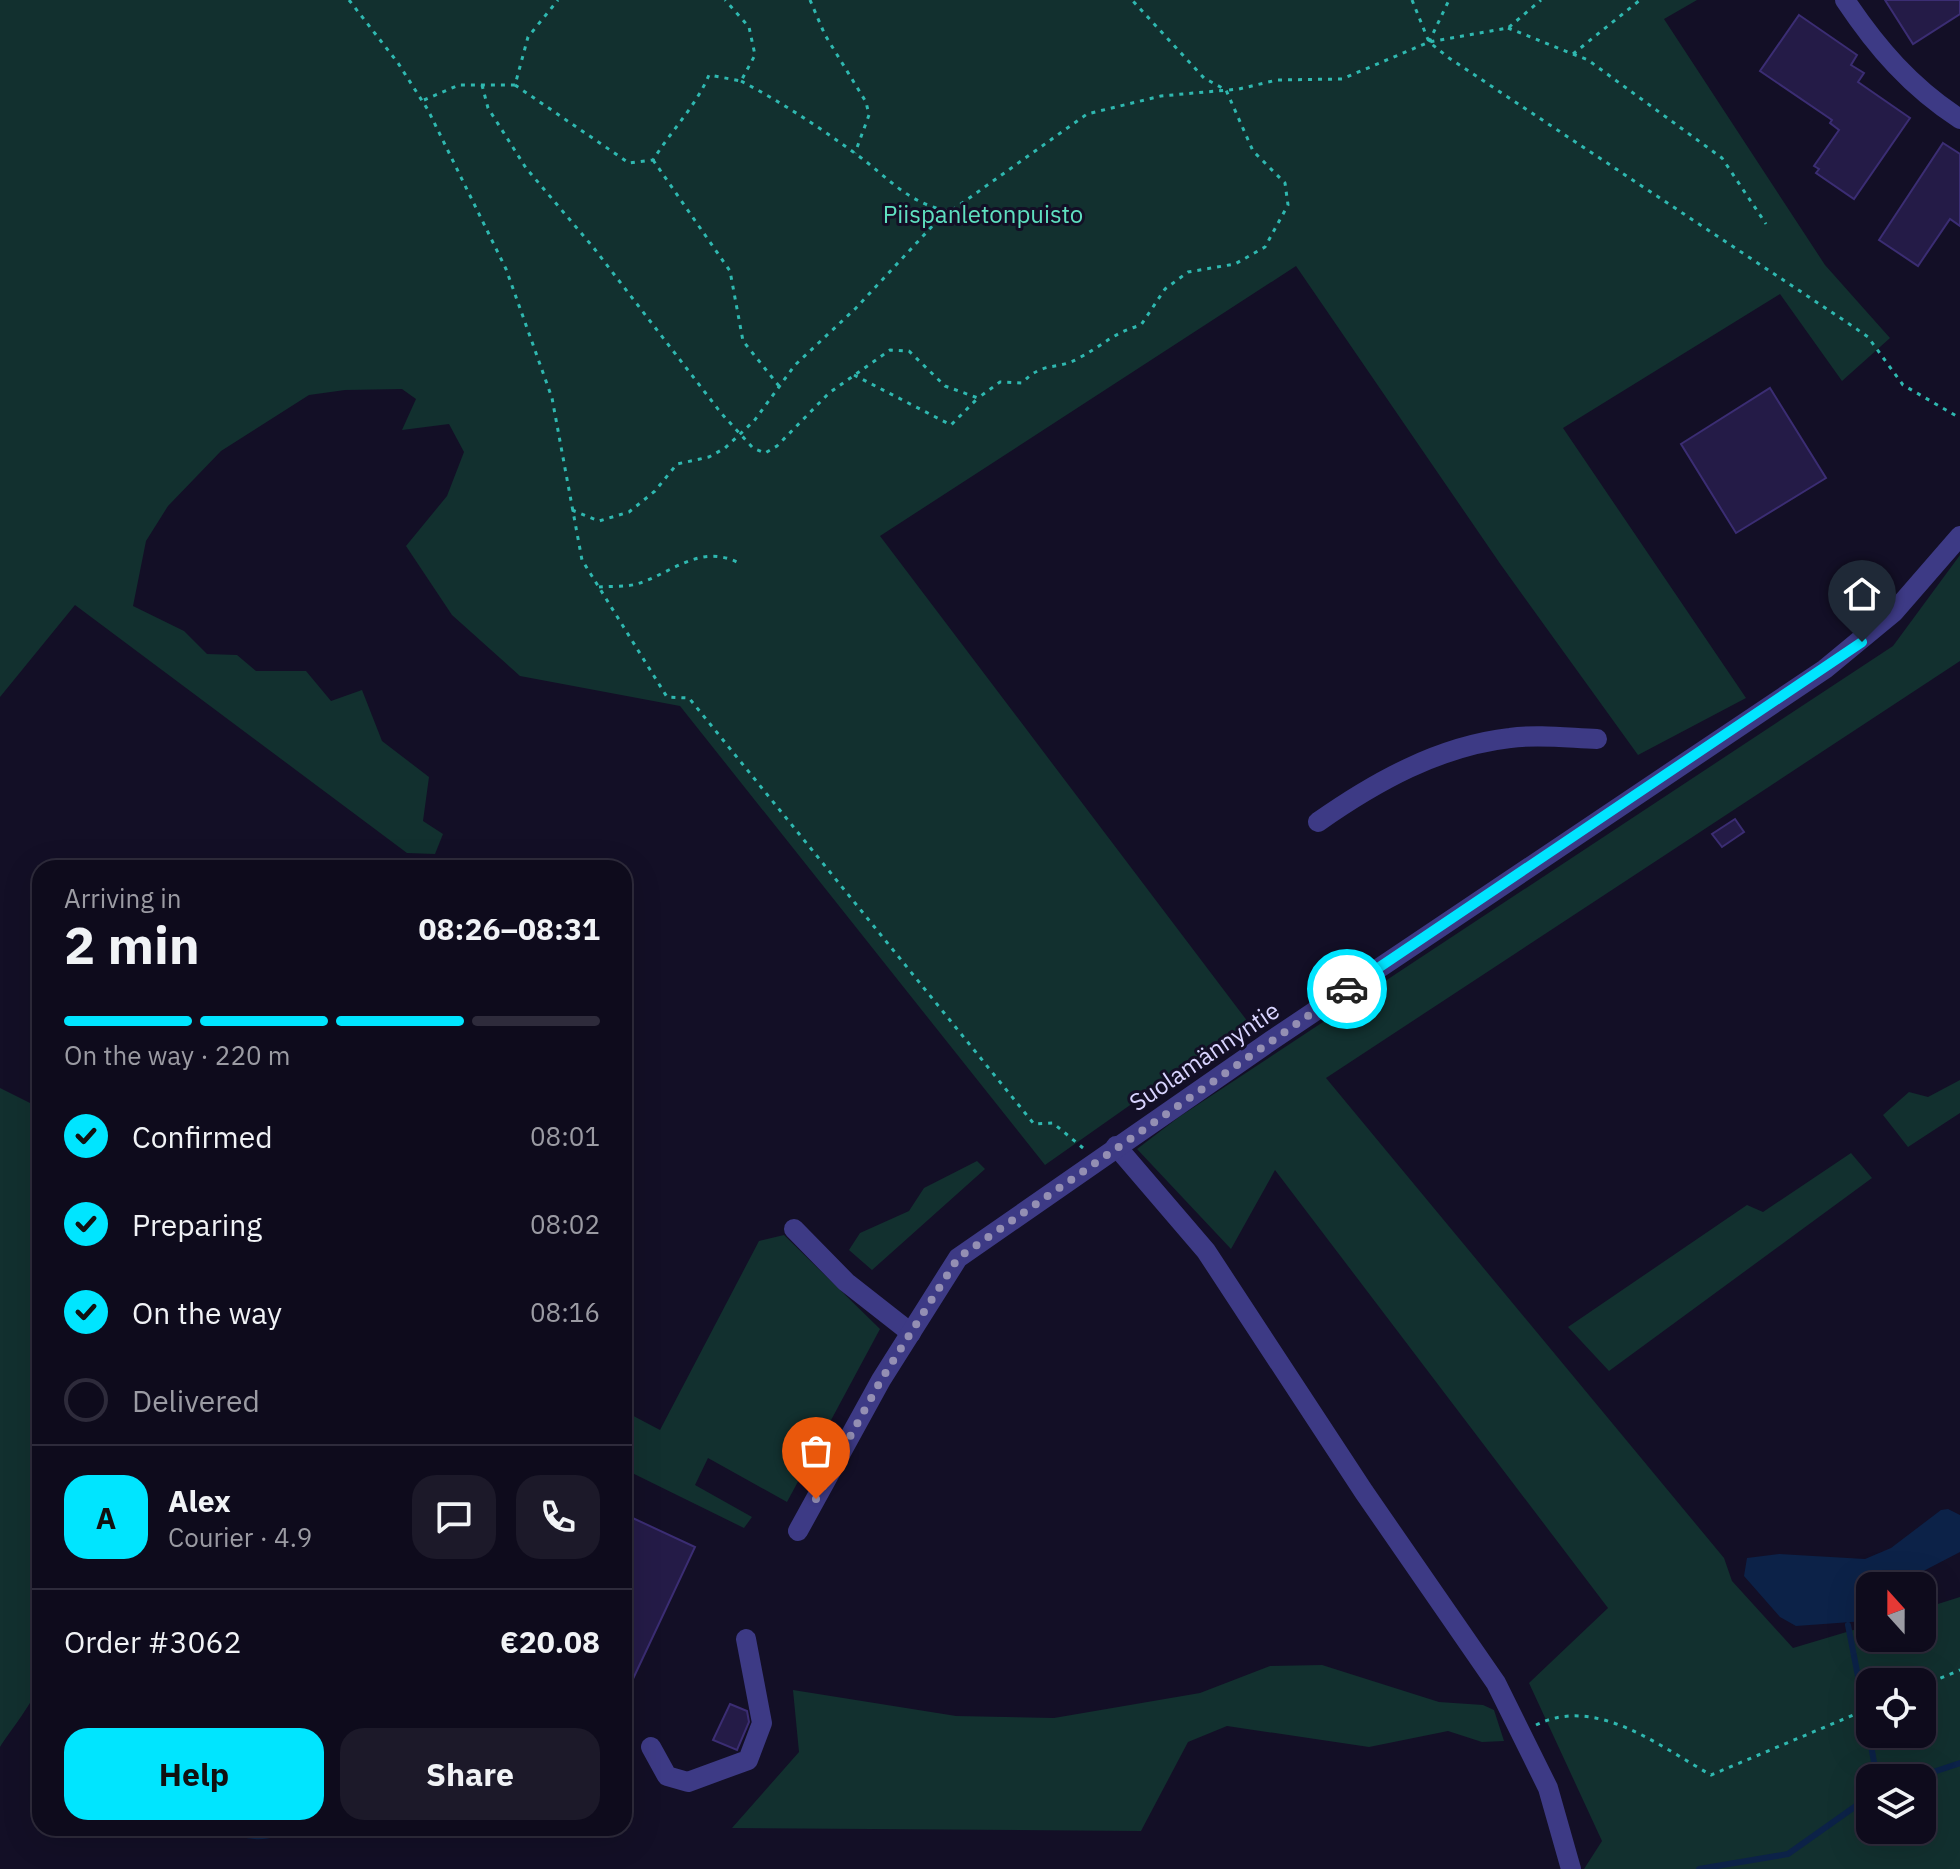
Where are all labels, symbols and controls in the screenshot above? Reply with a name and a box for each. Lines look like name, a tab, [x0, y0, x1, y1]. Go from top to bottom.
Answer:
park label: Piispanletonpuisto	[883, 198, 1083, 230]
pin	[1828, 560, 1896, 642]
icon: home	[1840, 572, 1884, 616]
text: Arriving in	[64, 881, 181, 915]
text: 08:26–08:31	[419, 909, 600, 948]
text: 2 min	[64, 911, 200, 978]
courier	[1307, 949, 1387, 1029]
icon: car	[1325, 967, 1369, 1011]
street label: Suolamännyntie	[1123, 994, 1285, 1118]
text: On the way · 220 m	[64, 1038, 290, 1072]
icon: check	[64, 1114, 108, 1158]
text: Confirmed	[132, 1117, 273, 1156]
text: 08:01	[530, 1119, 600, 1153]
icon: check	[64, 1202, 108, 1246]
text: Preparing	[132, 1205, 262, 1244]
text: 08:02	[530, 1207, 600, 1241]
icon: check	[64, 1290, 108, 1334]
text: On the way	[132, 1293, 282, 1332]
text: 08:16	[530, 1295, 600, 1329]
text: Delivered	[132, 1381, 260, 1420]
pin	[782, 1417, 850, 1499]
icon: bag	[794, 1429, 838, 1473]
button: chat	[412, 1475, 496, 1559]
button: phone	[516, 1475, 600, 1559]
text: Alex	[168, 1481, 231, 1520]
text: A	[96, 1498, 116, 1537]
text: Courier · 4.9	[168, 1520, 312, 1554]
north arrow	[1856, 1572, 1936, 1652]
map controls	[1856, 1572, 1936, 1844]
text: Order #3062	[64, 1622, 241, 1661]
text: €20.08	[500, 1622, 600, 1661]
button: locate	[1856, 1668, 1936, 1748]
button: Help	[64, 1728, 324, 1820]
button: Share	[340, 1728, 600, 1820]
button: layers	[1856, 1764, 1936, 1844]

